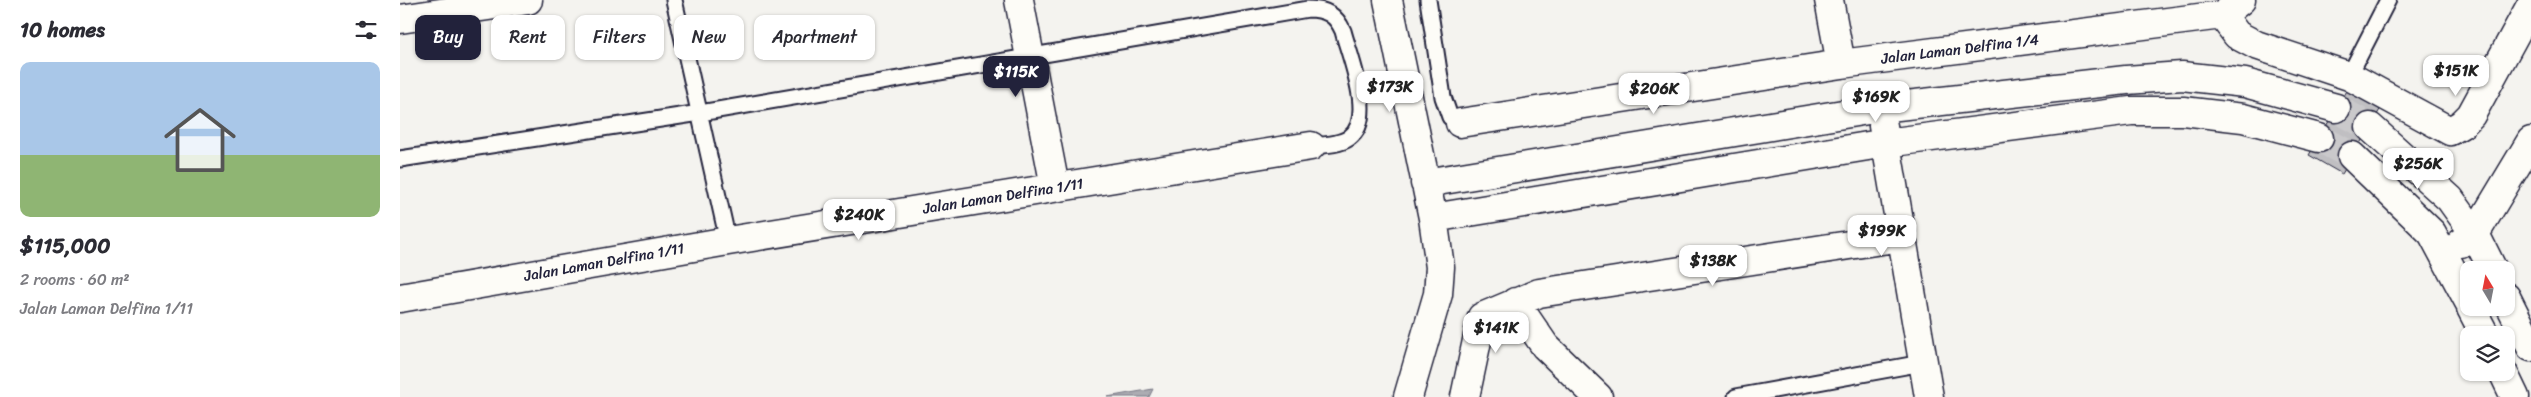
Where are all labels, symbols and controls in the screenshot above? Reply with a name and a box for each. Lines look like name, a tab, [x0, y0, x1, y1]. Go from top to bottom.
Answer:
text: 10 homes	[20, 11, 105, 49]
chip: Buy	[415, 15, 481, 60]
chip: Rent	[491, 15, 565, 60]
chip: Filters	[575, 15, 664, 60]
chip: New	[674, 15, 744, 60]
chip: Apartment	[754, 15, 875, 60]
icon: filters	[352, 16, 380, 44]
street label: Jalan Laman Delfina 1/4	[1879, 26, 2040, 72]
pin: $151K	[2421, 54, 2491, 97]
pin: $115K	[981, 56, 1051, 98]
text: $151K	[2434, 56, 2478, 85]
text: $115K	[994, 57, 1038, 86]
pin: $173K	[1355, 70, 1425, 113]
text: $173K	[1367, 72, 1413, 101]
pin: $206K	[1619, 72, 1689, 115]
text: $206K	[1630, 74, 1678, 103]
pin: $169K	[1841, 80, 1911, 123]
text: $169K	[1853, 82, 1899, 111]
icon: home	[155, 95, 245, 185]
pin: $256K	[2383, 148, 2453, 190]
text: $256K	[2394, 149, 2442, 178]
street label: Jalan Laman Delfina 1/11	[920, 170, 1085, 222]
pin: $240K	[824, 198, 894, 241]
text: $240K	[834, 200, 884, 229]
pin: $199K	[1847, 214, 1917, 257]
text: $199K	[1858, 216, 1906, 245]
text: $115,000	[20, 227, 110, 265]
street label: Jalan Laman Delfina 1/11	[521, 235, 686, 289]
pin: $138K	[1678, 244, 1748, 287]
text: $138K	[1690, 246, 1736, 275]
north arrow	[2460, 261, 2515, 316]
map controls	[2460, 261, 2515, 381]
text: 2 rooms · 60 m²	[20, 265, 130, 294]
text: Jalan Laman Delfina 1/11	[20, 294, 193, 323]
pin: $141K	[1461, 312, 1531, 354]
text: $141K	[1474, 313, 1518, 342]
button: layers	[2460, 326, 2515, 381]

